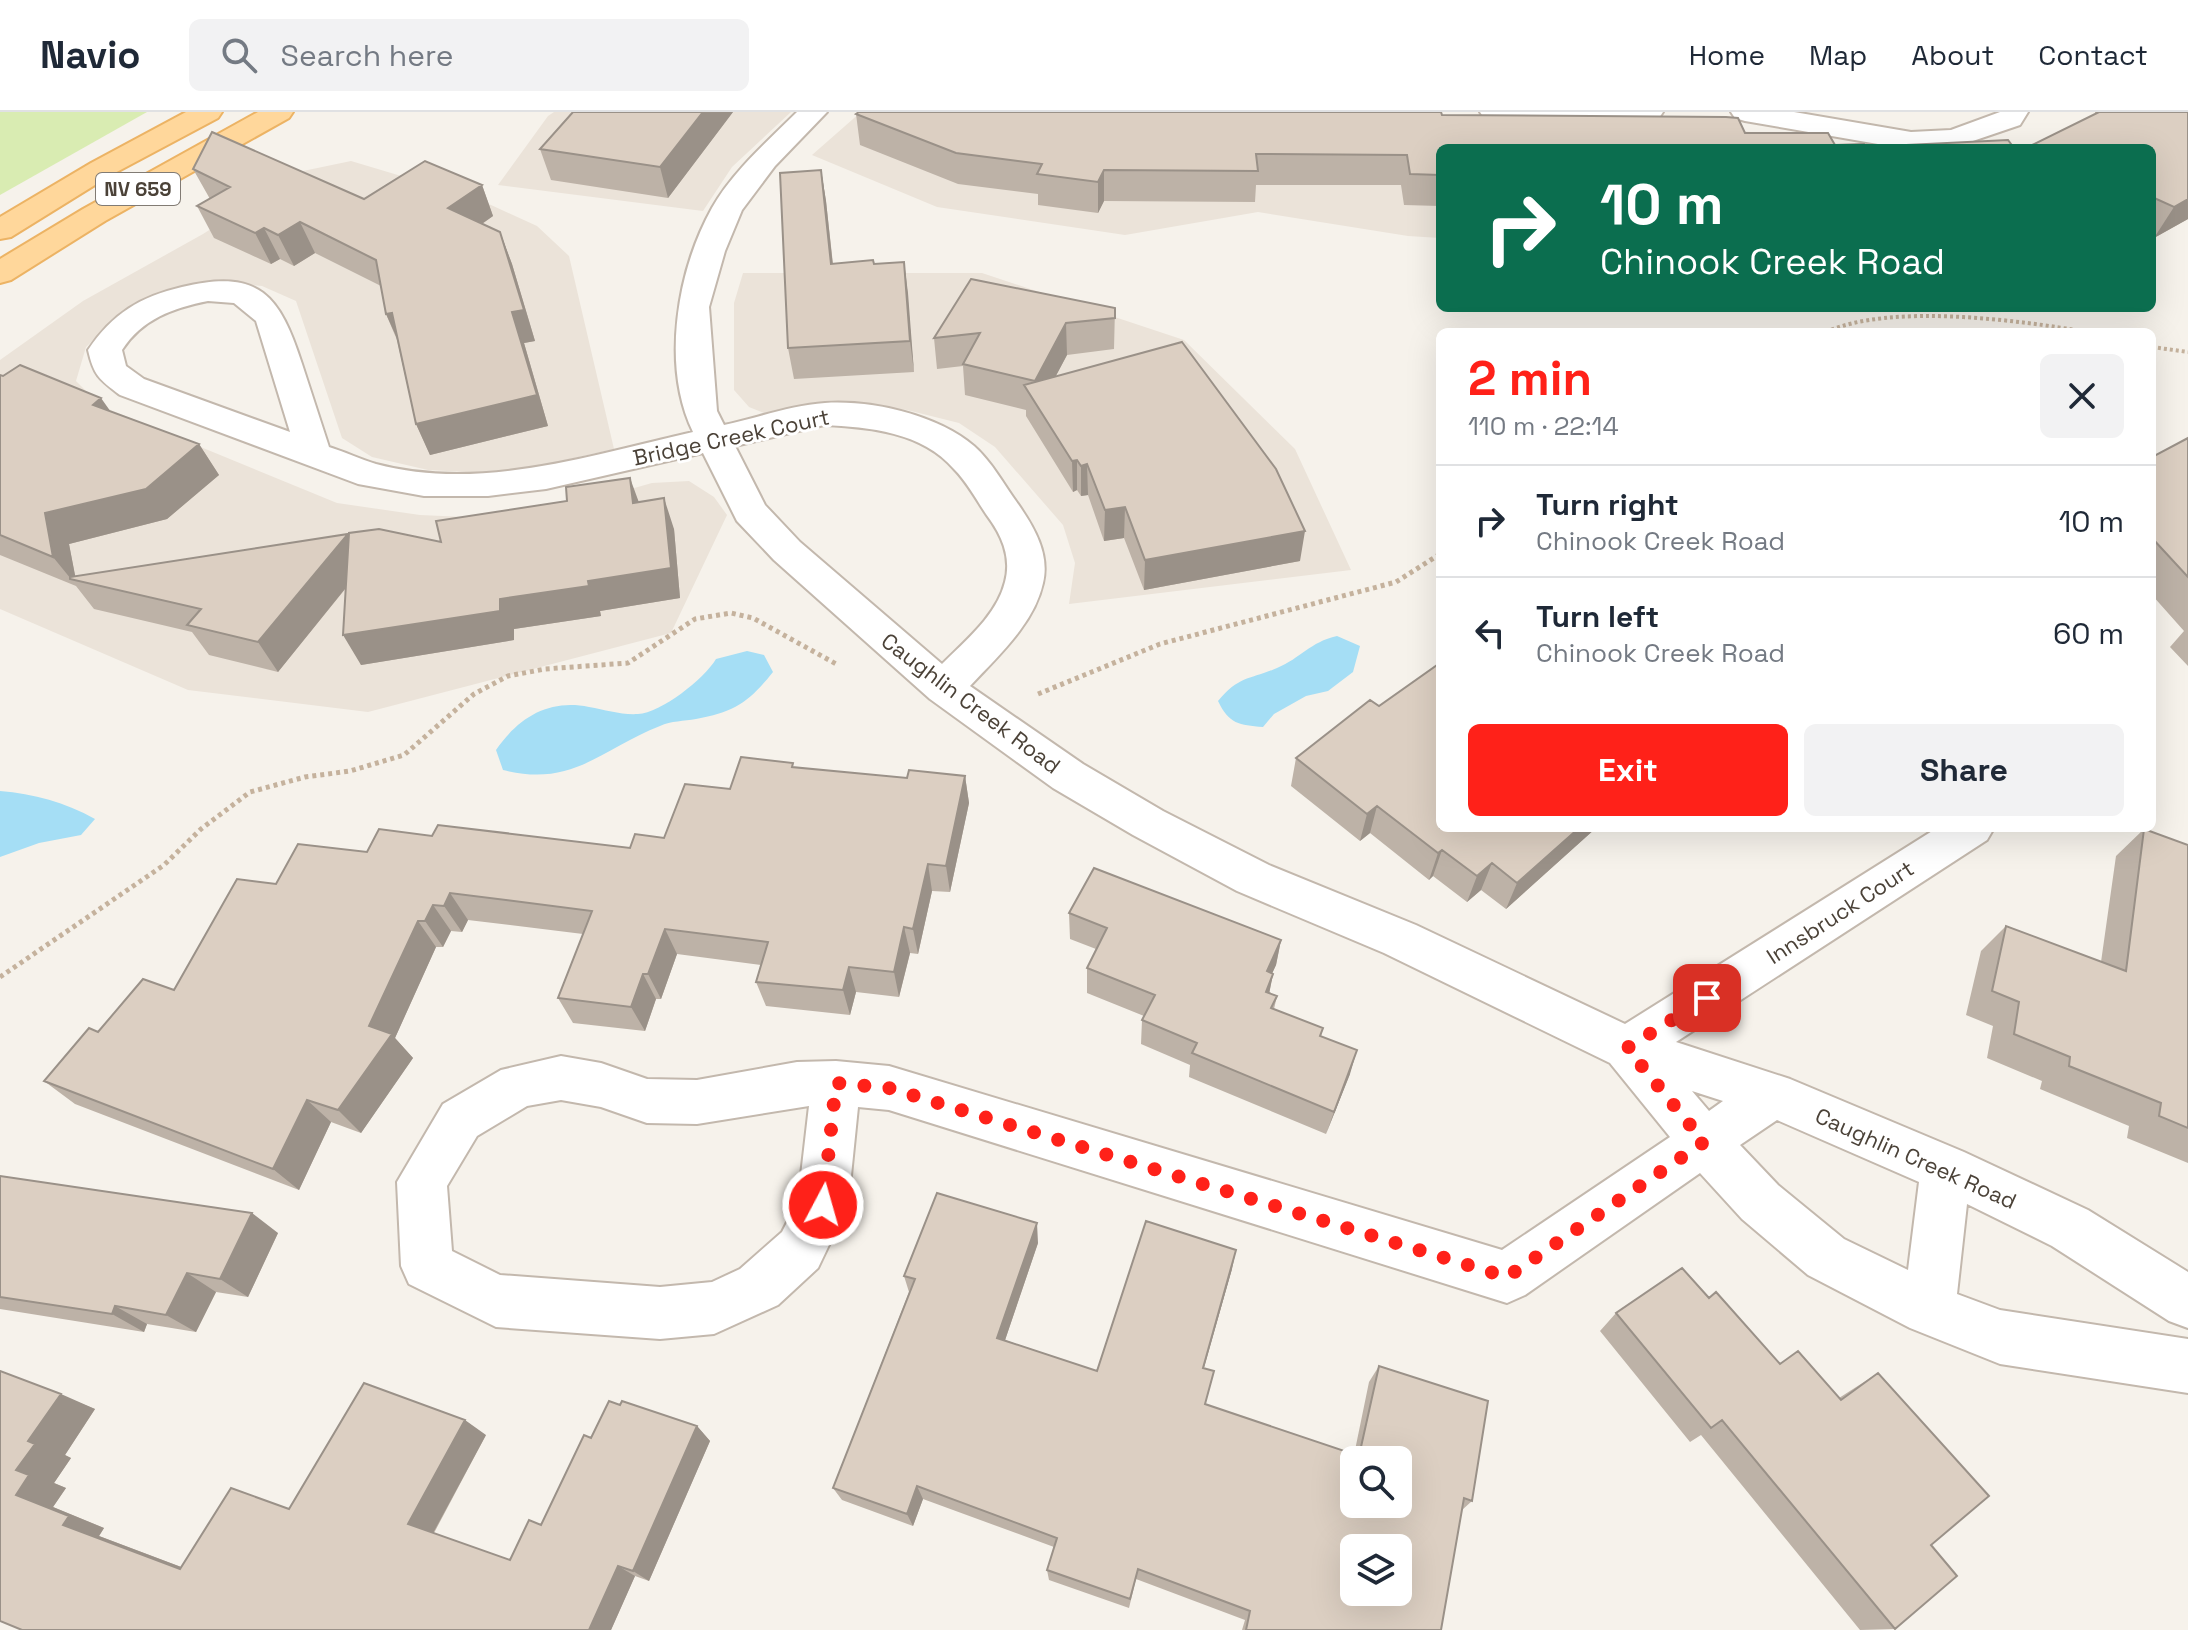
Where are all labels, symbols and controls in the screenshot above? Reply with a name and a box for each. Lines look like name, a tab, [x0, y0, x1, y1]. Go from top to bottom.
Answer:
search box	[189, 19, 749, 91]
text: Navio	[40, 31, 141, 79]
icon: search	[217, 33, 261, 77]
text: Search here	[281, 36, 453, 75]
text: Home	[1689, 37, 1765, 73]
text: Map	[1809, 37, 1867, 73]
text: About	[1911, 37, 1994, 73]
text: Contact	[2038, 37, 2148, 73]
text: 10 m	[1600, 169, 1724, 240]
road number: NV 659	[96, 173, 180, 205]
icon: right	[1468, 176, 1572, 280]
text: Chinook Creek Road	[1600, 239, 1945, 285]
text: 2 min	[1468, 348, 1592, 409]
button: close	[2040, 354, 2124, 438]
street label: Bridge Creek Court	[630, 402, 832, 472]
text: 110 m · 22:14	[1468, 409, 1619, 443]
text: Turn right	[1536, 485, 1679, 524]
icon: right	[1468, 499, 1512, 543]
text: 10 m	[2059, 502, 2124, 541]
text: Chinook Creek Road	[1536, 524, 1785, 558]
text: Turn left	[1536, 597, 1659, 636]
icon: left	[1468, 611, 1512, 655]
text: 60 m	[2053, 614, 2124, 653]
street label: Caughlin Creek Road	[876, 627, 1066, 779]
text: Chinook Creek Road	[1536, 636, 1785, 670]
button: Exit	[1468, 724, 1788, 816]
button: Share	[1804, 724, 2124, 816]
street label: Innsbruck Court	[1761, 854, 1919, 970]
pin	[1673, 964, 1741, 1032]
icon: arrive	[1685, 976, 1729, 1020]
street label: Caughlin Creek Road	[1811, 1101, 2021, 1215]
position arrow	[781, 1163, 865, 1247]
map controls	[1340, 1446, 1412, 1606]
button: search	[1340, 1446, 1412, 1518]
button: layers	[1340, 1534, 1412, 1606]

